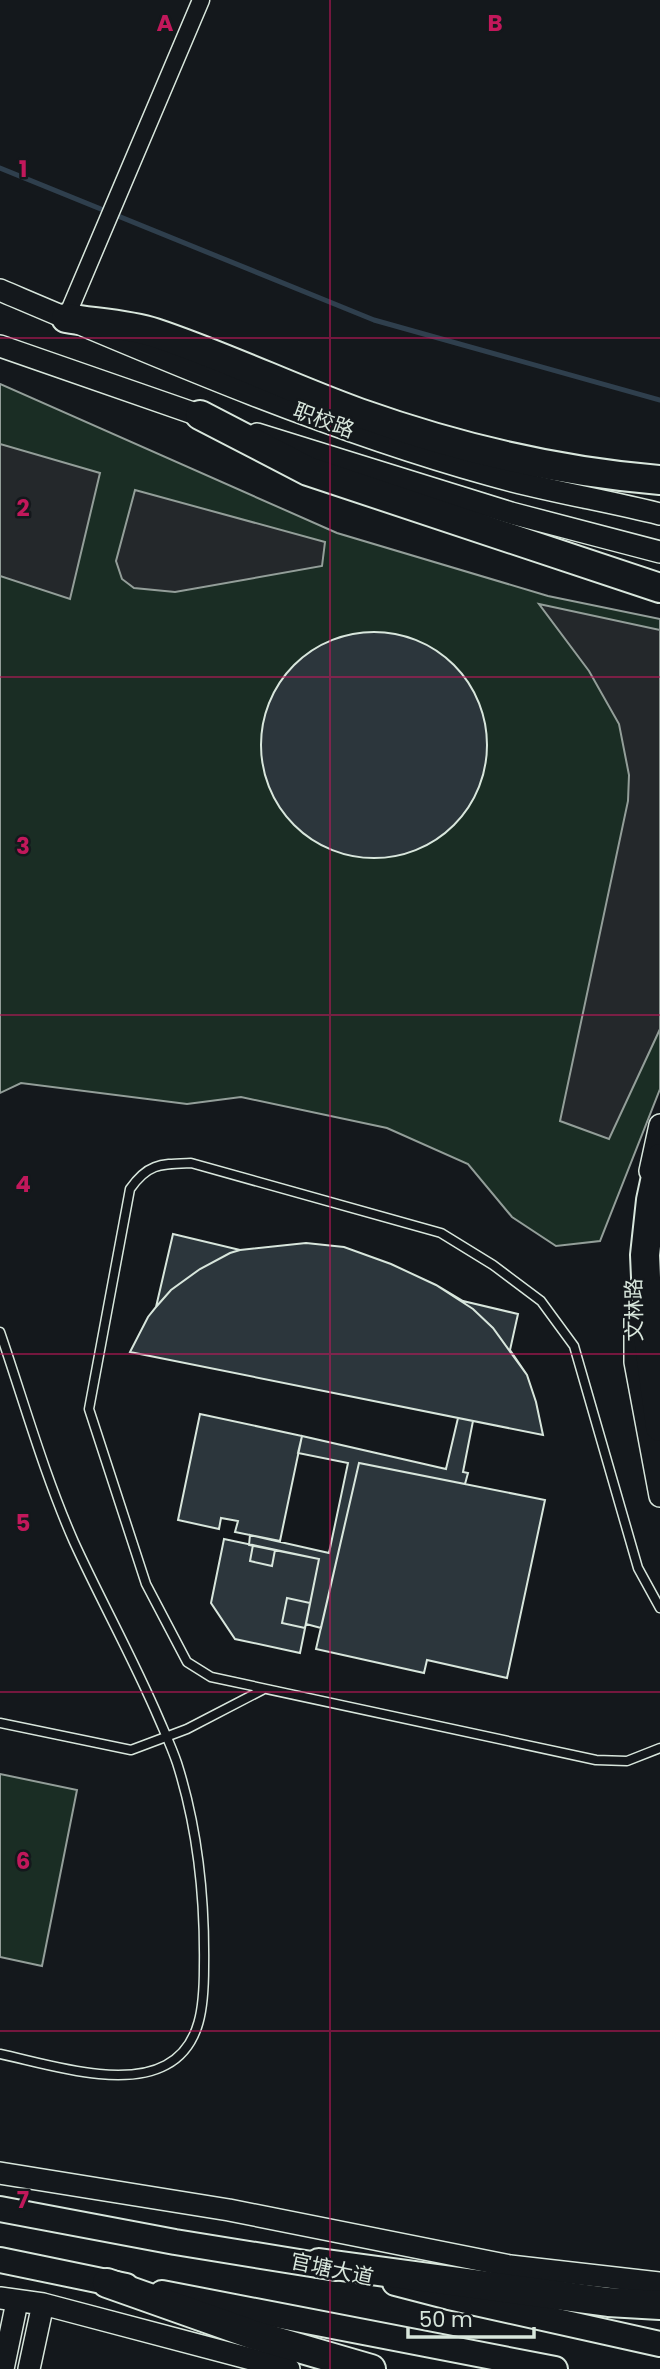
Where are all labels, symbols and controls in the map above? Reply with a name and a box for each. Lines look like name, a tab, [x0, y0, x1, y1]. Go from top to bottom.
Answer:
text: A	[157, 7, 174, 39]
text: B	[487, 7, 503, 39]
text: 1	[19, 153, 27, 185]
street label: 职校路	[289, 396, 359, 444]
text: 2	[16, 492, 30, 524]
text: 3	[16, 830, 30, 862]
text: 4	[15, 1168, 31, 1200]
street label: 文林路	[619, 1278, 649, 1342]
text: 5	[16, 1507, 30, 1539]
text: 6	[16, 1845, 30, 1877]
text: 7	[17, 2184, 29, 2216]
street label: 官塘大道	[288, 2246, 376, 2292]
scale bar	[408, 2296, 534, 2340]
text: 50 m	[419, 2305, 473, 2334]

